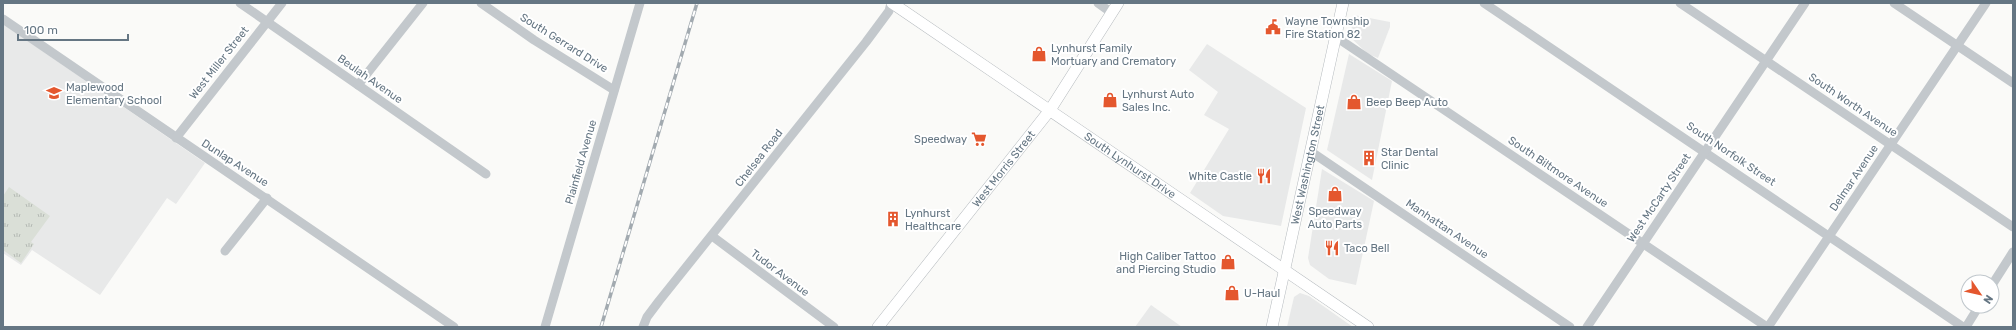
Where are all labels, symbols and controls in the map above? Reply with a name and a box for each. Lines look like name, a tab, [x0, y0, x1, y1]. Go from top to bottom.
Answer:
street label: South Gerrard Drive	[518, 11, 610, 75]
place label: Wayne Township Fire Station 82	[1285, 15, 1369, 41]
scale bar	[18, 16, 128, 42]
public building icon: Wayne Township Fire Station 82	[1264, 18, 1282, 36]
text: 100 m	[24, 23, 58, 37]
street label: West Miller Street	[187, 24, 252, 102]
place label: Lynhurst Family Mortuary and Crematory	[1051, 42, 1176, 68]
shop icon: Lynhurst Family Mortuary and Crematory	[1030, 45, 1048, 63]
street label: Beulah Avenue	[335, 52, 405, 106]
street label: South Worth Avenue	[1806, 70, 1900, 140]
place label: Maplewood Elementary School	[66, 81, 162, 107]
school or university icon: Maplewood Elementary School	[45, 84, 63, 102]
place label: Lynhurst Auto Sales Inc.	[1122, 88, 1194, 114]
shop icon: Lynhurst Auto Sales Inc.	[1101, 91, 1119, 109]
shop icon: Beep Beep Auto	[1345, 93, 1363, 111]
place label: Beep Beep Auto	[1366, 96, 1448, 109]
street label: West Washington Street	[1288, 103, 1327, 226]
street label: Plainfield Avenue	[563, 118, 599, 206]
street label: South Norfolk Street	[1684, 119, 1779, 189]
street label: Chelsea Road	[732, 127, 786, 189]
street label: West Morris Street	[969, 127, 1038, 209]
street label: South Lynhurst Drive	[1082, 129, 1178, 201]
supermarket icon: Speedway	[970, 130, 988, 148]
place label: Speedway	[914, 133, 967, 146]
street label: South Biltmore Avenue	[1506, 134, 1610, 210]
street label: Dunlap Avenue	[199, 137, 271, 189]
street label: Delmar Avenue	[1827, 142, 1881, 214]
place label: Star Dental Clinic	[1381, 146, 1438, 172]
building icon: Star Dental Clinic	[1360, 149, 1378, 167]
street label: West McCarty Street	[1624, 151, 1694, 245]
restaurant icon: White Castle	[1255, 167, 1273, 185]
place label: White Castle	[1189, 170, 1252, 183]
shop icon: Speedway Auto Parts	[1326, 185, 1344, 203]
street label: Manhattan Avenue	[1403, 197, 1491, 261]
place label: Speedway Auto Parts	[1308, 205, 1363, 231]
place label: Lynhurst Healthcare	[905, 207, 961, 233]
building icon: Lynhurst Healthcare	[884, 210, 902, 228]
restaurant icon: Taco Bell	[1323, 239, 1341, 257]
place label: Taco Bell	[1344, 242, 1389, 255]
street label: Tudor Avenue	[748, 247, 812, 299]
place label: High Caliber Tattoo and Piercing Studio	[1116, 250, 1216, 276]
shop icon: High Caliber Tattoo and Piercing Studio	[1219, 253, 1237, 271]
north arrow	[1960, 274, 2000, 314]
shop icon: U-Haul	[1223, 284, 1241, 302]
place label: U-Haul	[1244, 287, 1280, 300]
text: N	[1980, 292, 1995, 306]

